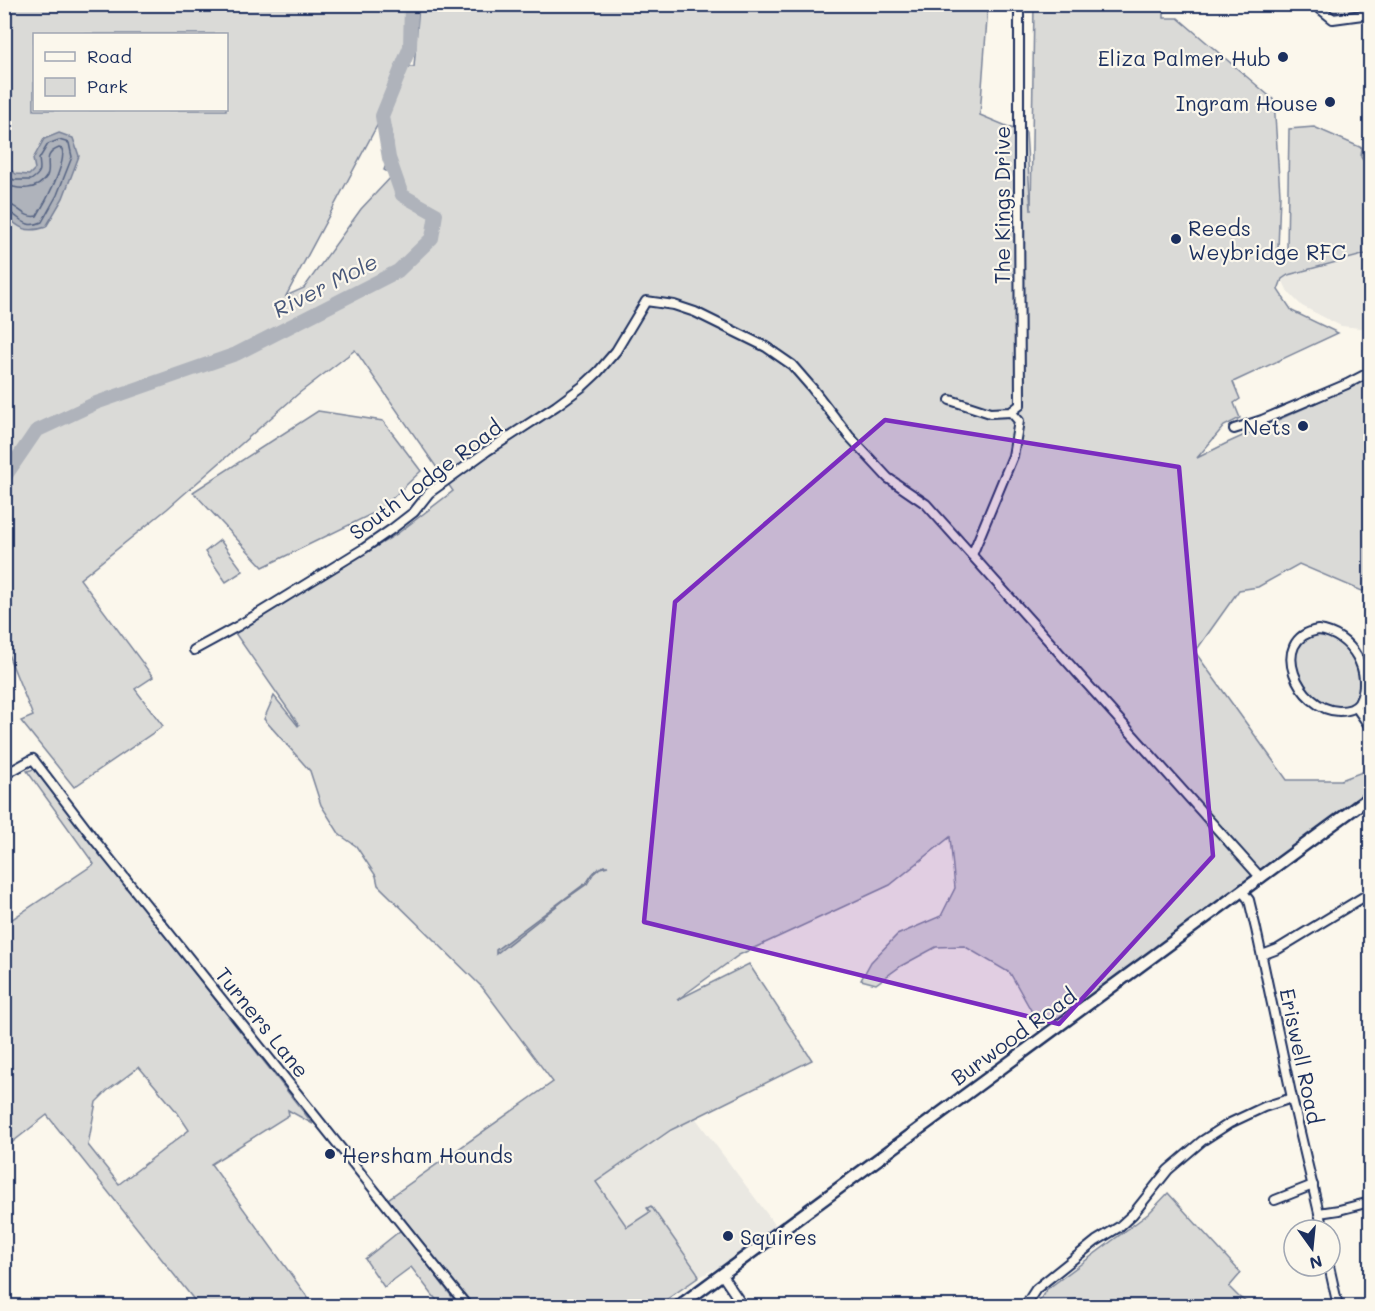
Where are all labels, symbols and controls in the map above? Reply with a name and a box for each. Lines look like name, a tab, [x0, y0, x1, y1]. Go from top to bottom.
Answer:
legend	[33, 33, 228, 111]
text: Road	[87, 44, 132, 68]
place label: Eliza Palmer Hub	[1098, 44, 1271, 71]
marker: Eliza Palmer Hub	[1276, 50, 1290, 64]
text: Park	[87, 74, 128, 98]
place label: Ingram House	[1176, 89, 1318, 116]
marker: Ingram House	[1323, 95, 1337, 109]
street label: The Kings Drive	[988, 126, 1015, 284]
place label: Reeds Weybridge RFC	[1188, 214, 1346, 265]
marker: Reeds Weybridge RFC	[1169, 232, 1183, 246]
water label: River Mole	[268, 246, 382, 324]
street label: South Lodge Road	[343, 413, 507, 545]
place label: Nets	[1243, 413, 1291, 440]
marker: Nets	[1296, 419, 1310, 433]
street label: Turners Lane	[210, 961, 316, 1083]
street label: Burwood Road	[945, 981, 1081, 1091]
street label: Eriswell Road	[1274, 986, 1330, 1126]
place label: Hersham Hounds	[342, 1141, 513, 1168]
marker: Hersham Hounds	[323, 1147, 337, 1161]
north arrow	[1282, 1218, 1342, 1278]
place label: Squires	[740, 1223, 817, 1250]
marker: Squires	[721, 1229, 735, 1243]
text: N	[1307, 1251, 1325, 1275]

